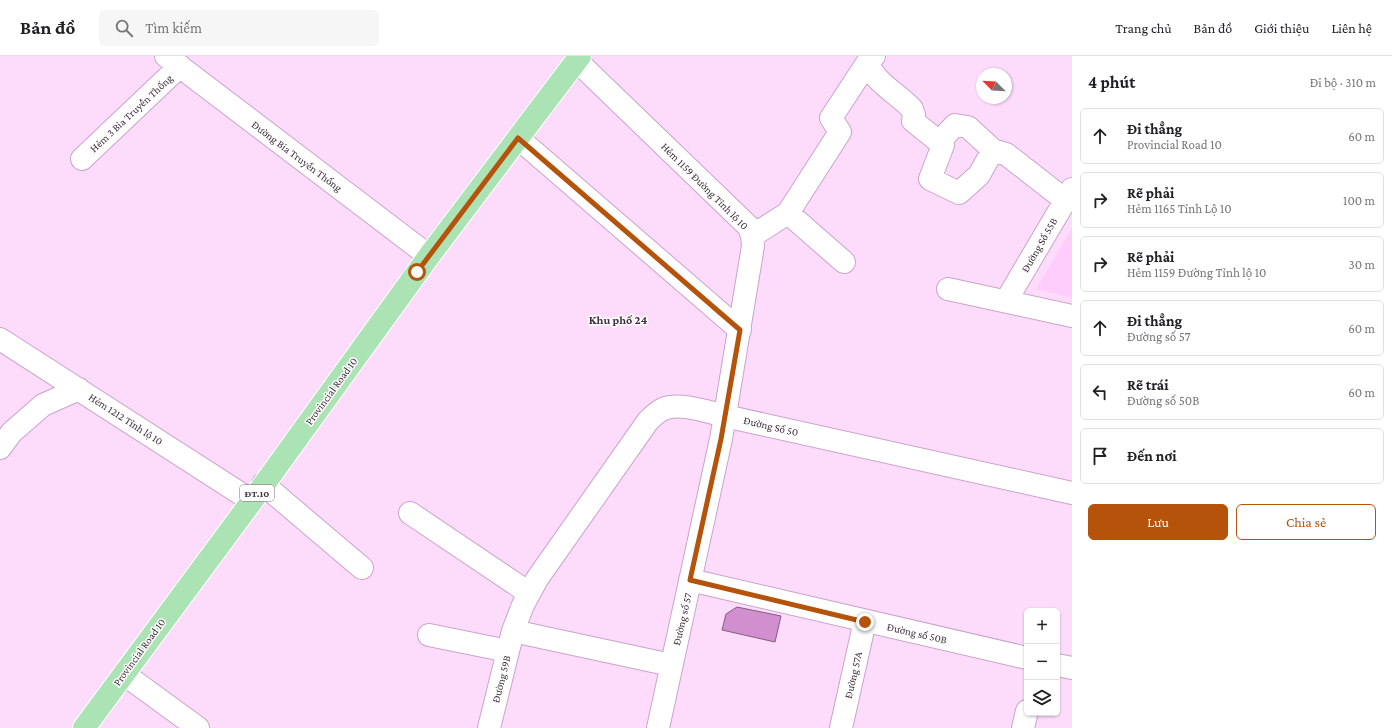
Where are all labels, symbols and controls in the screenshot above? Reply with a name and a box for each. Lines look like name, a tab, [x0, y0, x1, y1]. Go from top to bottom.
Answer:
search box	[99, 10, 379, 46]
text: Bản đồ	[20, 17, 75, 38]
icon: search	[113, 17, 135, 39]
text: Tìm kiếm	[145, 20, 202, 36]
text: Trang chủ	[1115, 20, 1172, 36]
text: Bản đồ	[1194, 20, 1232, 36]
text: Giới thiệu	[1254, 20, 1309, 36]
text: Liên hệ	[1331, 20, 1372, 36]
north arrow	[976, 68, 1012, 104]
street label: Hẻm 3 Bia Truyền Thống	[87, 71, 176, 155]
text: 4 phút	[1088, 73, 1135, 92]
text: Đi bộ · 310 m	[1310, 75, 1376, 90]
street label: Đường Bia Truyền Thống	[249, 118, 345, 195]
text: Đi thẳng	[1127, 121, 1182, 137]
icon: ahead	[1089, 125, 1111, 147]
text: 60 m	[1348, 129, 1375, 144]
text: Provincial Road 10	[1127, 137, 1222, 152]
street label: Hẻm 1159 Đường Tỉnh lộ 10	[658, 140, 751, 233]
text: Rẽ phải	[1127, 185, 1174, 201]
icon: right	[1089, 189, 1111, 211]
text: 100 m	[1343, 193, 1375, 208]
text: Hẻm 1165 Tỉnh Lộ 10	[1127, 201, 1232, 216]
street label: Đường Số 55B	[1019, 216, 1060, 275]
text: Rẽ phải	[1127, 249, 1174, 265]
icon: right	[1089, 253, 1111, 275]
text: 30 m	[1349, 257, 1375, 272]
route start	[408, 263, 426, 281]
text: Hẻm 1159 Đường Tỉnh lộ 10	[1127, 265, 1266, 280]
district label: Khu phố 24	[589, 313, 648, 327]
text: Đi thẳng	[1127, 313, 1182, 329]
icon: ahead	[1089, 317, 1111, 339]
text: 60 m	[1348, 321, 1375, 336]
text: Đường số 57	[1127, 329, 1190, 344]
street label: Provincial Road 10	[303, 355, 359, 427]
text: Rẽ trái	[1127, 377, 1169, 393]
icon: left	[1089, 381, 1111, 403]
text: 60 m	[1348, 385, 1375, 400]
street label: Hẻm 1212 Tỉnh lộ 10	[86, 391, 165, 448]
text: Đường số 50B	[1127, 393, 1199, 408]
street label: Đường Số 50	[742, 414, 800, 439]
icon: arrive	[1089, 445, 1111, 467]
text: Đến nơi	[1127, 448, 1177, 464]
road number: ĐT.10	[240, 485, 274, 501]
button: Lưu	[1088, 504, 1228, 540]
button: Chia sẻ	[1236, 504, 1376, 540]
street label: Đường số 57	[670, 591, 695, 647]
map controls	[1024, 608, 1060, 716]
button: +	[1024, 608, 1060, 644]
route end	[856, 613, 874, 631]
street label: Provincial Road 10	[111, 616, 167, 688]
street label: Đường số 50B	[886, 620, 948, 647]
button: −	[1024, 644, 1060, 680]
street label: Đường 57A	[842, 650, 865, 700]
street label: Đường 59B	[489, 654, 514, 704]
button: layers	[1024, 680, 1060, 716]

